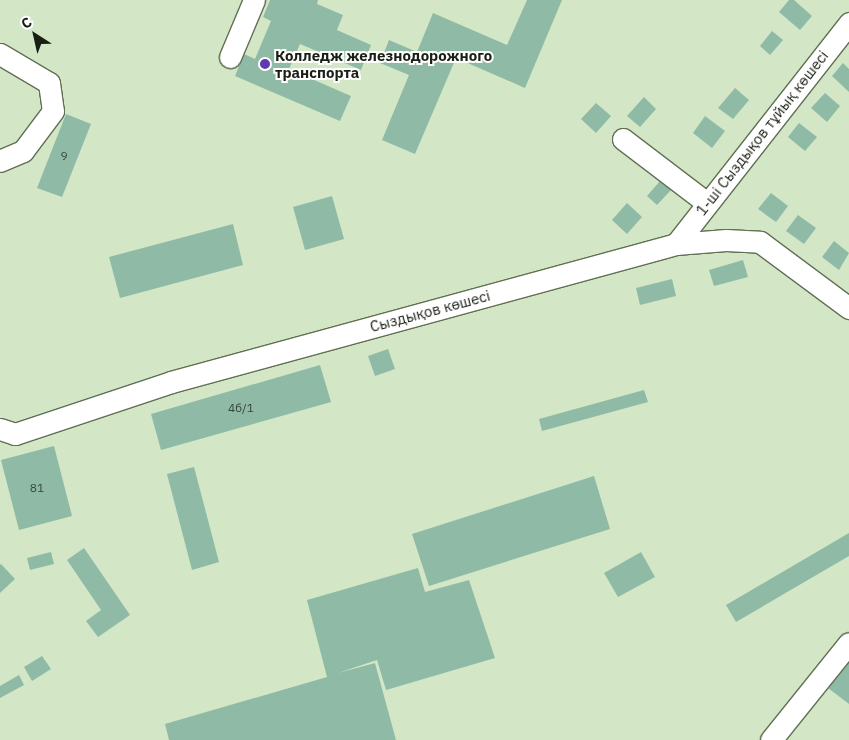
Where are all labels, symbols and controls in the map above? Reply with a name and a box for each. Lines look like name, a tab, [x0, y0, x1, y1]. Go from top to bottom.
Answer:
north arrow	[10, 10, 60, 60]
text: С	[17, 13, 35, 33]
place label: Колледж железнодорожного транспорта	[275, 46, 492, 81]
street label: 1-ші Сыздықов тұйық көшесі	[692, 47, 832, 219]
marker: Колледж железнодорожного транспорта	[259, 58, 271, 70]
house number: 9	[60, 149, 68, 163]
street label: Сыздықов көшесі	[368, 286, 492, 336]
house number: 4б/1	[228, 401, 254, 415]
house number: 81	[30, 481, 44, 495]

